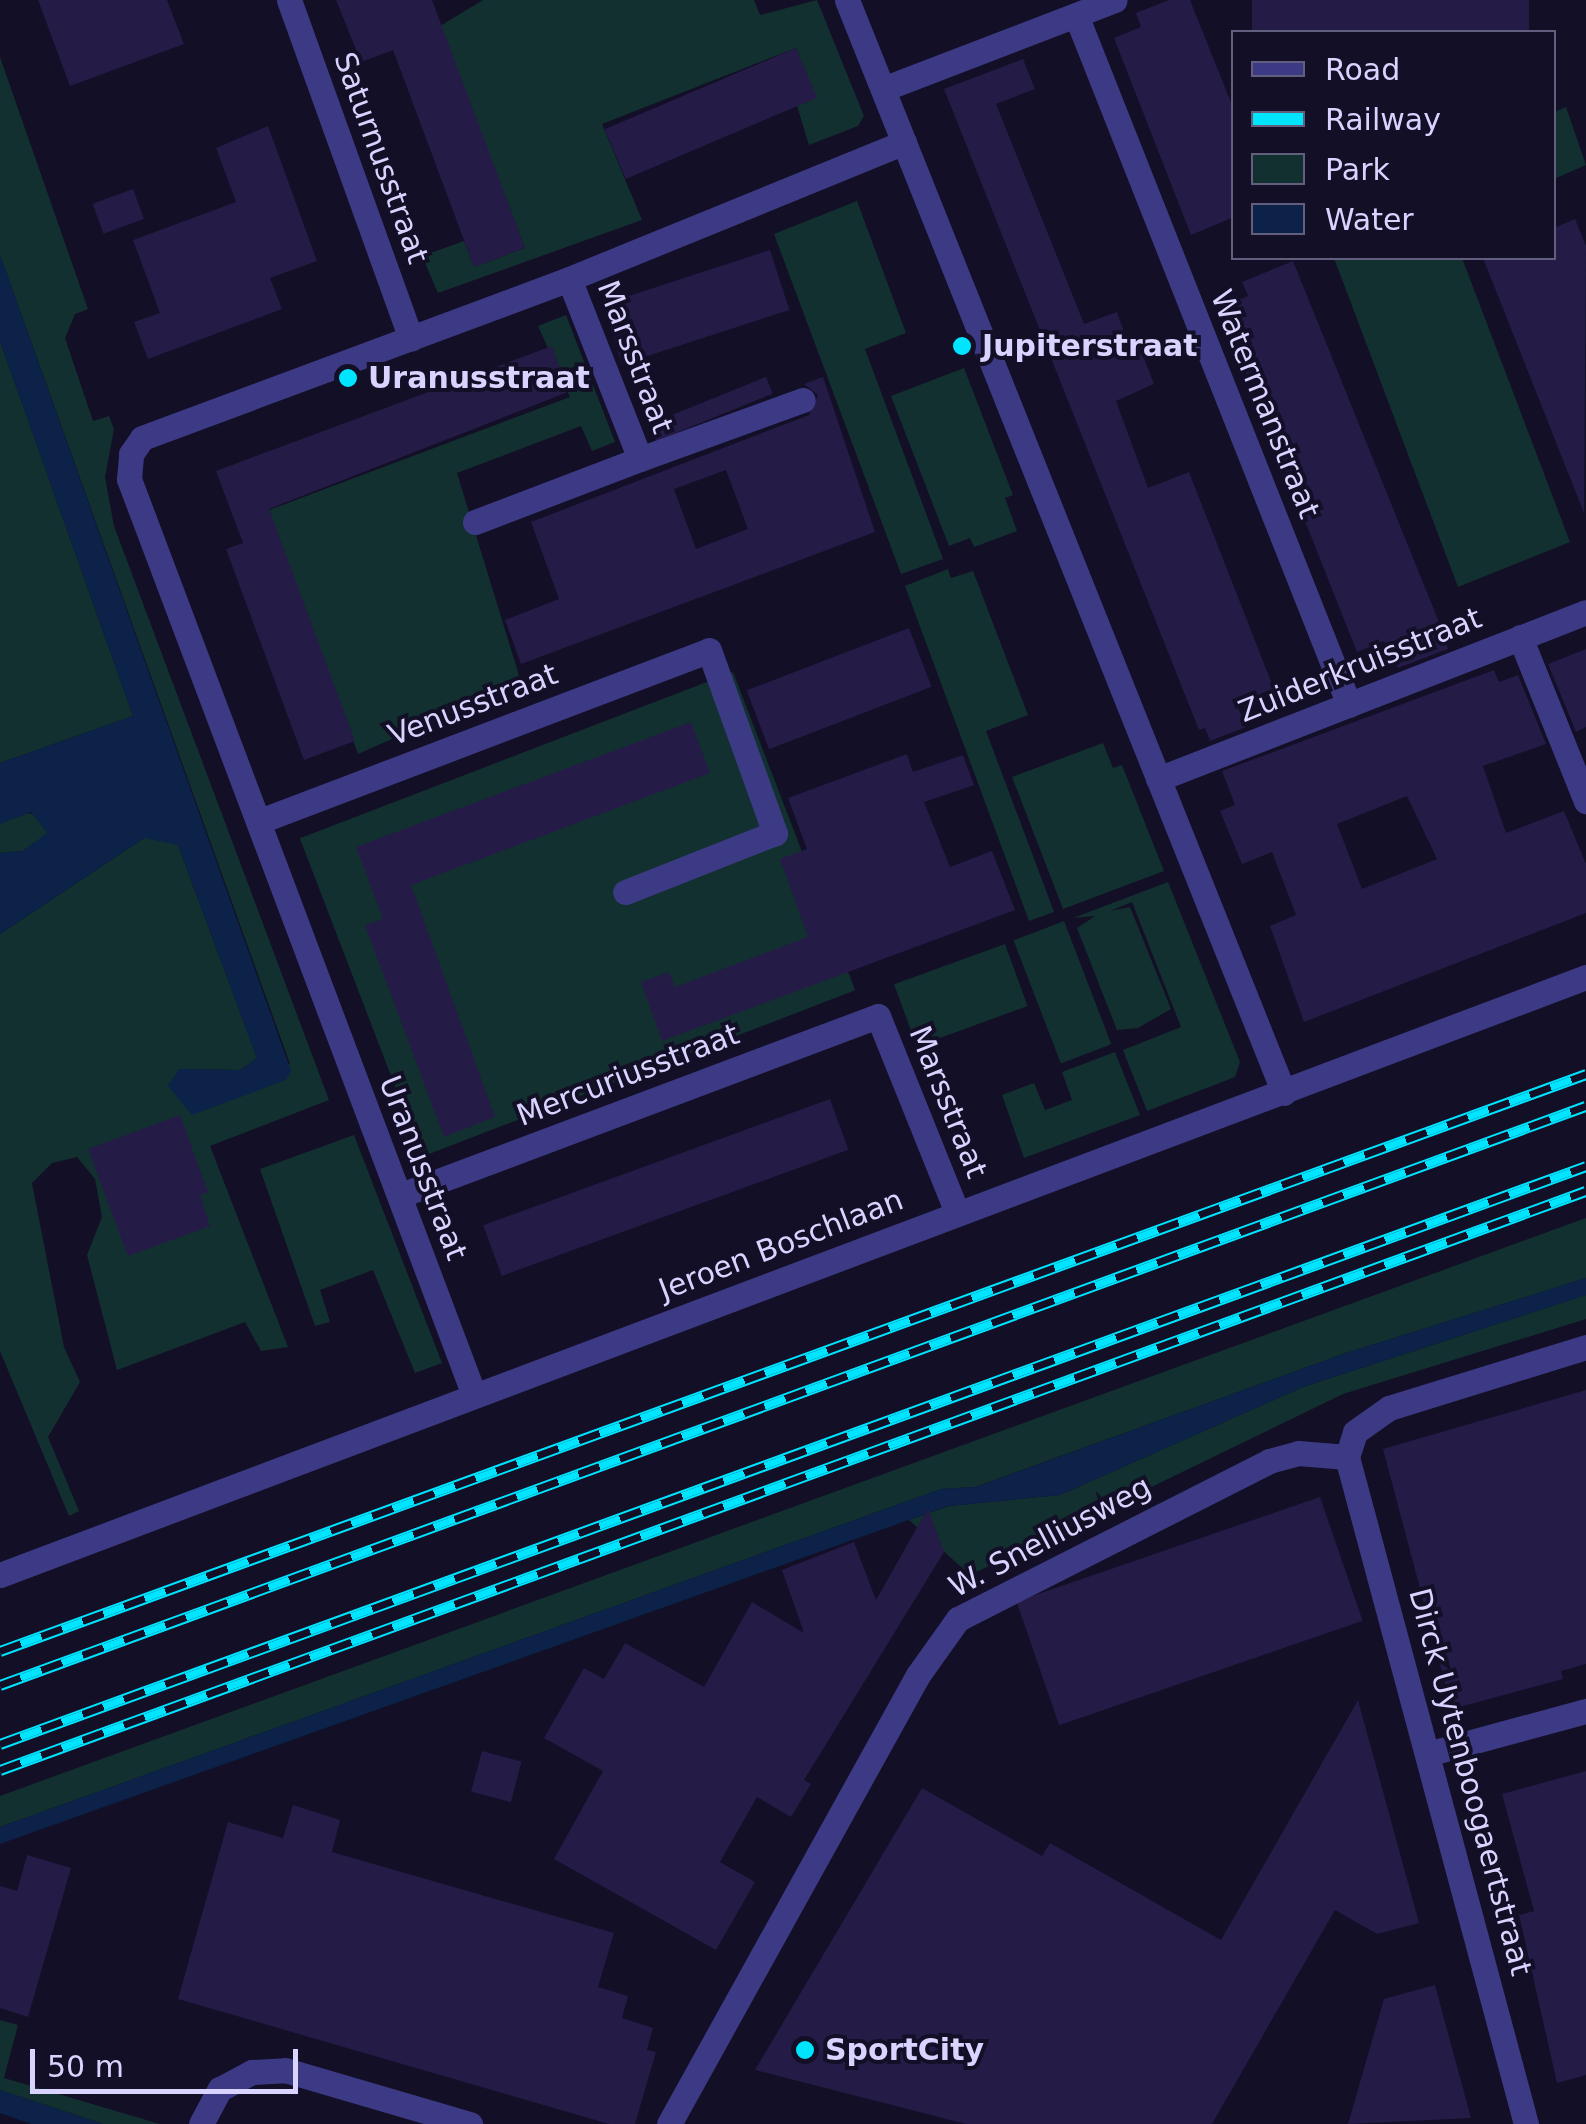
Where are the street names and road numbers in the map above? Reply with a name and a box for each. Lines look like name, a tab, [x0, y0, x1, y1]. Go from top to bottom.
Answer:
street label: Saturnusstraat	[326, 48, 436, 268]
street label: Marsstraat	[589, 276, 681, 438]
street label: Watermanstraat	[1203, 285, 1327, 523]
street label: Zuiderkruisstraat	[1233, 600, 1487, 730]
street label: Venusstraat	[383, 656, 563, 754]
street label: Mercuriusstraat	[512, 1016, 744, 1134]
street label: Marsstraat	[901, 1021, 995, 1183]
street label: Uranusstraat	[371, 1071, 475, 1265]
street label: Jeroen Boschlaan	[654, 1182, 908, 1308]
street label: W. Snelliusweg	[943, 1469, 1157, 1605]
street label: Dirck Uytenboogaertstraat	[1401, 1584, 1539, 1980]

